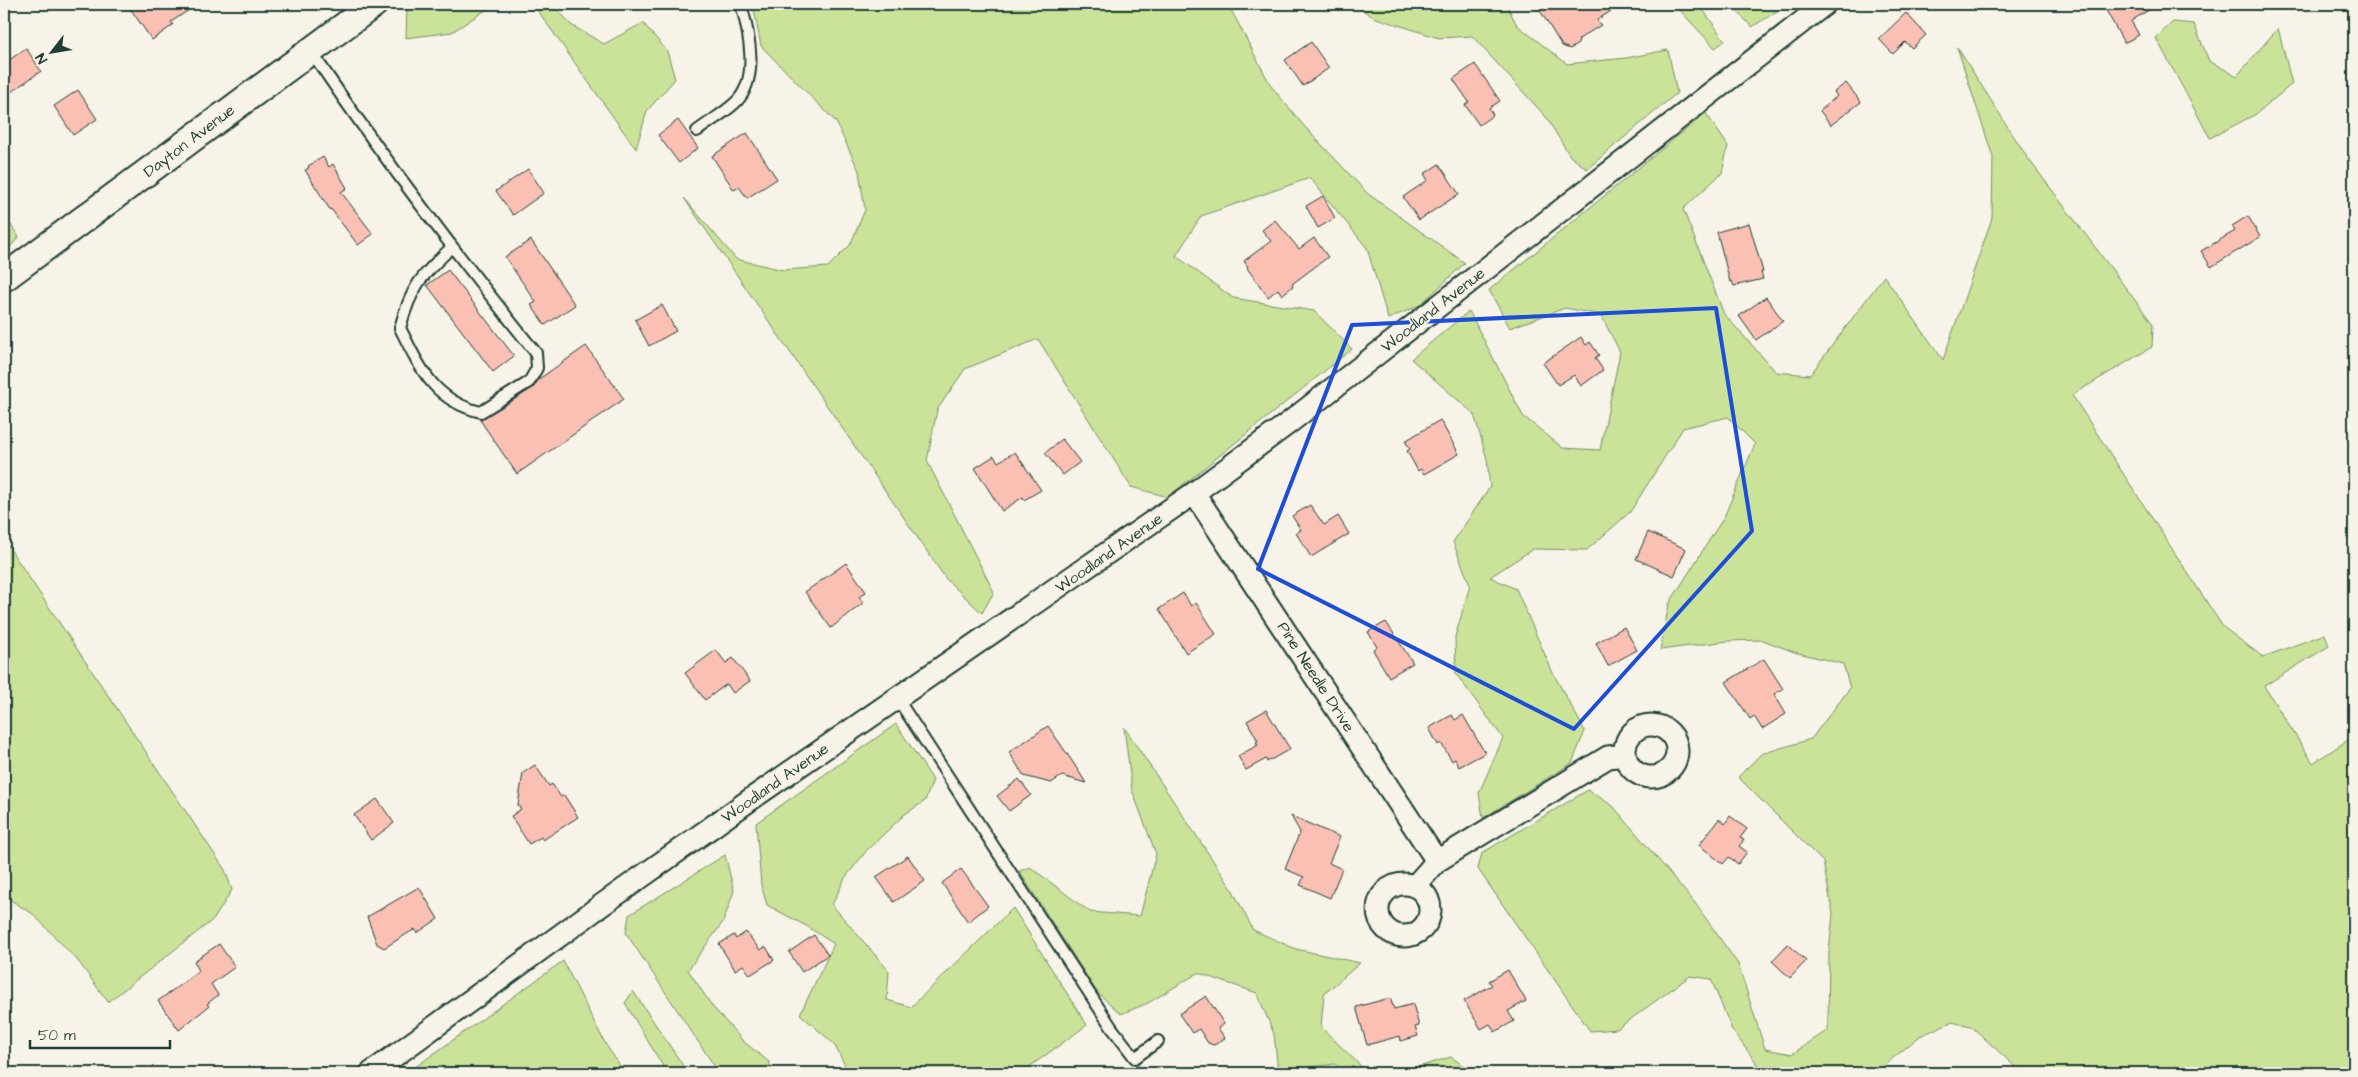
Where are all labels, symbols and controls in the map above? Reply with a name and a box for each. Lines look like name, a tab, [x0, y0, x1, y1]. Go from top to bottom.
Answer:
north arrow	[28, 28, 78, 78]
text: N	[31, 49, 53, 67]
street label: Dayton Avenue	[139, 99, 240, 183]
street label: Woodland Avenue	[1376, 262, 1490, 358]
street label: Woodland Avenue	[1051, 508, 1167, 598]
street label: Pine Needle Drive	[1272, 618, 1360, 737]
street label: Woodland Avenue	[717, 738, 833, 828]
scale bar	[30, 1017, 170, 1049]
text: 50 m	[38, 1025, 76, 1046]

